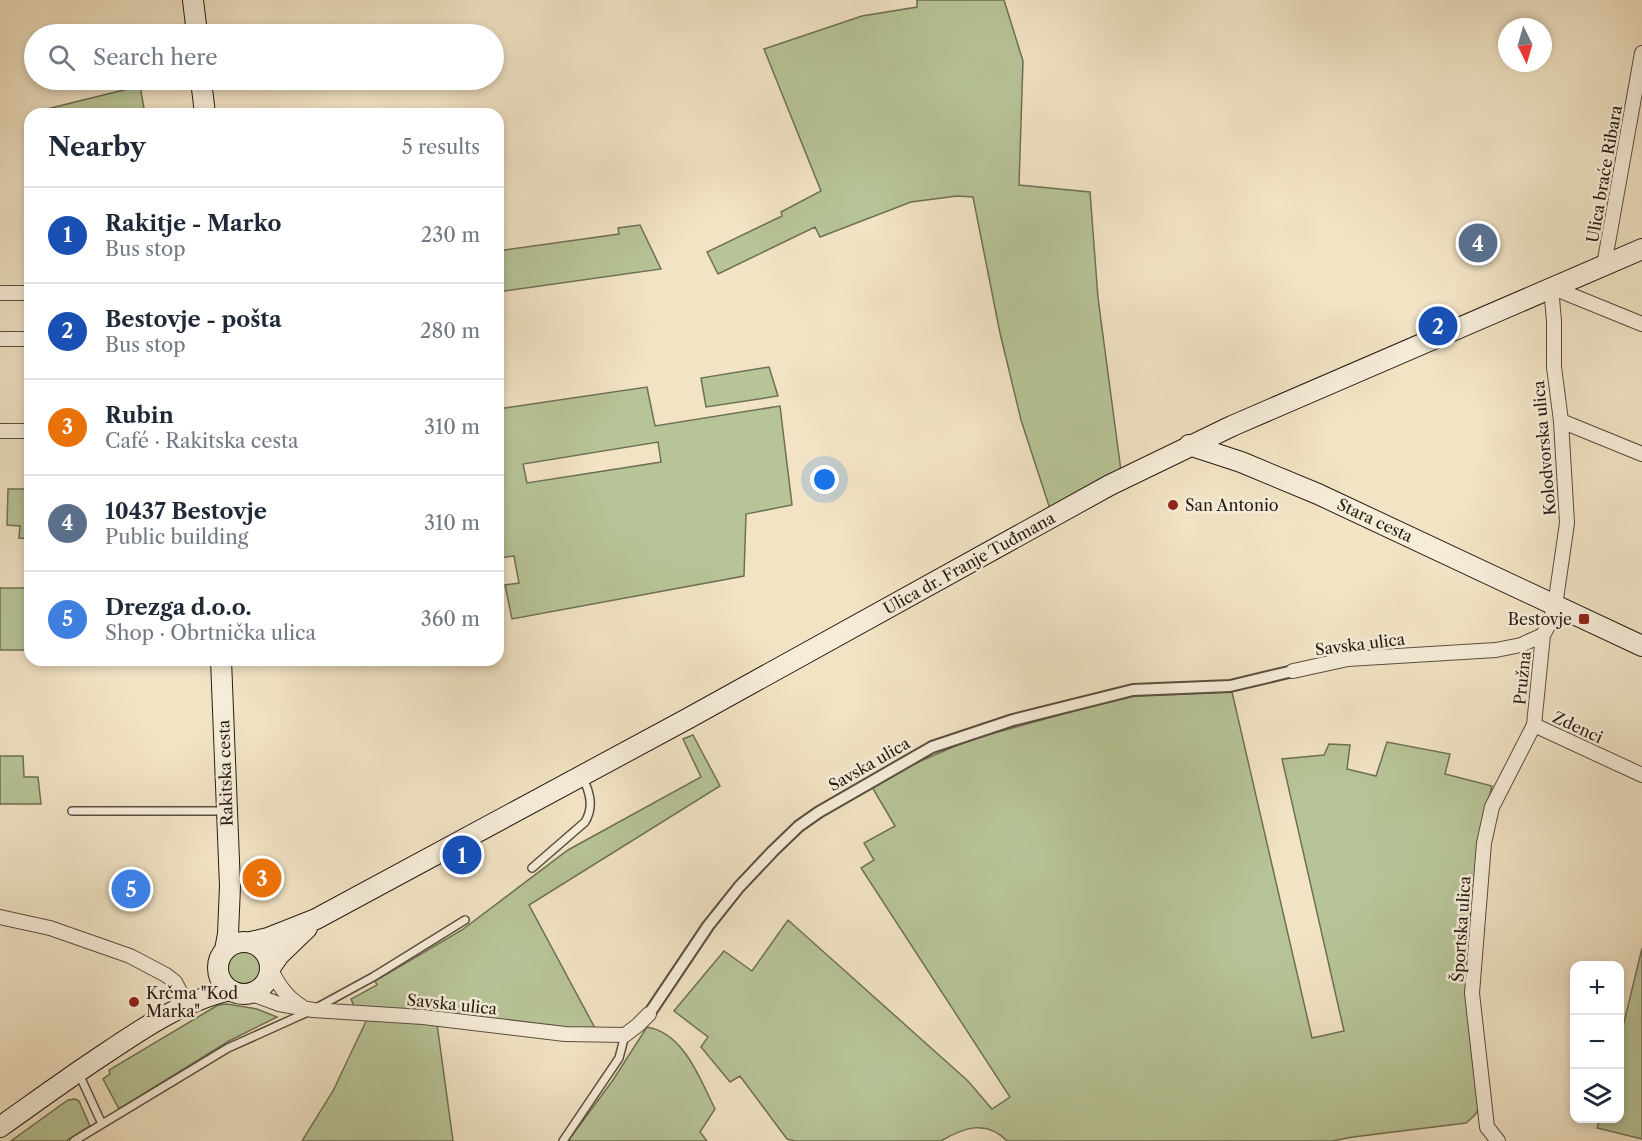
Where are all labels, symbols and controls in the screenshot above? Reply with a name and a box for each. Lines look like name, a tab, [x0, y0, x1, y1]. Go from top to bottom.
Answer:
north arrow	[1498, 18, 1552, 72]
search box	[24, 24, 504, 90]
icon: search	[45, 41, 78, 74]
text: Search here	[93, 44, 218, 71]
street label: Ulica braće Ribara	[1582, 103, 1626, 244]
text: Nearby	[48, 131, 146, 163]
text: 5 results	[402, 135, 480, 159]
text: Rakitje - Marko	[105, 210, 281, 237]
pin: 4	[1458, 220, 1498, 266]
text: 1	[63, 223, 72, 247]
text: 230 m	[421, 223, 480, 247]
text: Bus stop	[105, 237, 186, 261]
pin: 2	[1418, 304, 1458, 348]
text: Bestovje - pošta	[105, 306, 282, 333]
text: 2	[62, 319, 73, 343]
text: 280 m	[420, 319, 480, 343]
text: Bus stop	[105, 333, 186, 357]
street label: Kolodvorska ulica	[1528, 379, 1560, 516]
text: Rubin	[105, 402, 174, 429]
text: 3	[62, 415, 73, 439]
text: 310 m	[424, 415, 480, 439]
text: Café · Rakitska cesta	[105, 429, 299, 453]
your location	[810, 465, 839, 494]
street label: Stara cesta	[1334, 494, 1417, 546]
place label: San Antonio	[1185, 495, 1279, 515]
text: 10437 Bestovje	[105, 498, 267, 525]
marker: San Antonio	[1166, 498, 1180, 512]
street label: Ulica dr. Franje Tuđmana	[880, 507, 1059, 619]
text: 4	[62, 511, 73, 535]
text: 310 m	[424, 511, 480, 535]
text: Public building	[105, 525, 248, 549]
text: Drezga d.o.o.	[105, 594, 252, 621]
text: 5	[62, 607, 73, 631]
text: 360 m	[421, 607, 480, 631]
place label: Bestovje	[1508, 609, 1572, 629]
marker: Bestovje	[1577, 612, 1591, 626]
text: Shop · Obrtnička ulica	[105, 621, 316, 645]
street label: Savska ulica	[1314, 628, 1407, 659]
street label: Pružna	[1509, 650, 1535, 706]
street label: Zdenci	[1550, 707, 1606, 747]
street label: Rakitska cesta	[213, 719, 237, 827]
street label: Savska ulica	[825, 732, 914, 795]
pin: 1	[442, 832, 482, 878]
pin: 3	[242, 856, 282, 900]
pin: 5	[112, 866, 150, 912]
street label: Športska ulica	[1446, 875, 1475, 983]
map controls	[1570, 961, 1624, 1123]
button: +	[1570, 961, 1624, 1015]
place label: Krčma "Kod Marka"	[146, 983, 238, 1021]
street label: Savska ulica	[406, 989, 499, 1019]
marker: Krčma "Kod Marka"	[127, 995, 141, 1009]
button: −	[1570, 1015, 1624, 1069]
button: layers	[1570, 1069, 1624, 1123]

